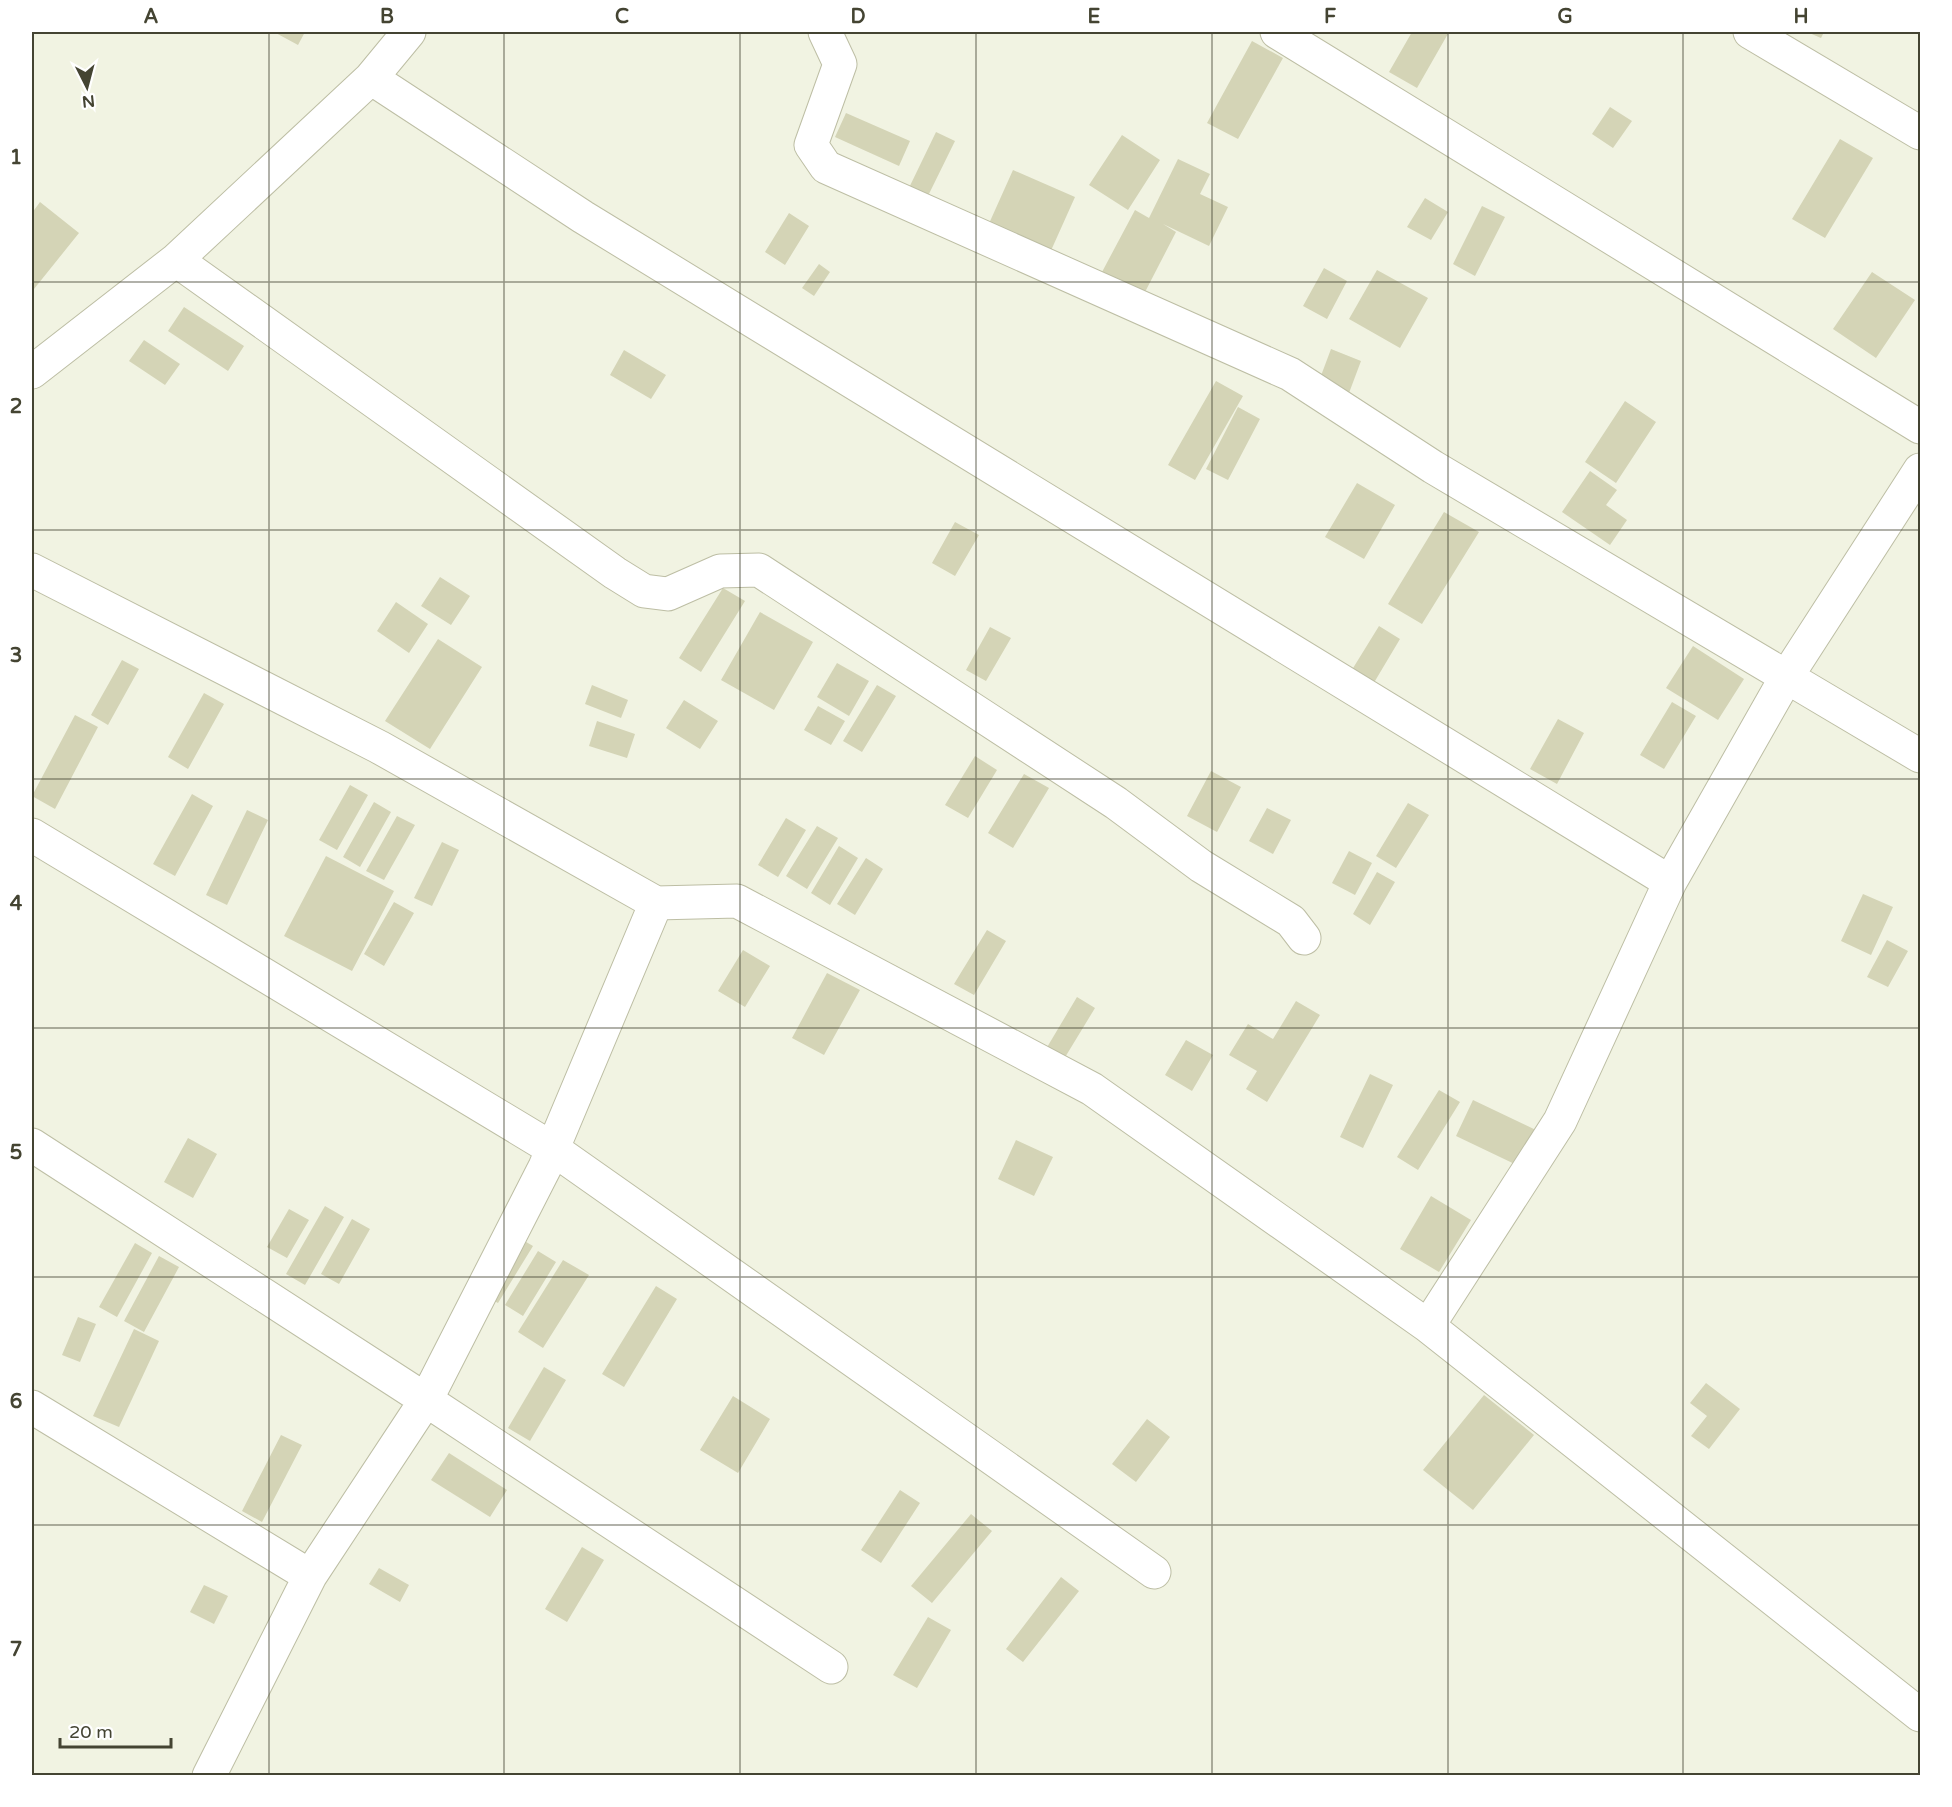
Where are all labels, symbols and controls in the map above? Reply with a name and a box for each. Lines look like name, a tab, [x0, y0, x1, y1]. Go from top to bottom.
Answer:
text: A	[144, 5, 159, 29]
text: B	[380, 5, 394, 29]
text: C	[615, 5, 629, 29]
text: D	[850, 5, 866, 29]
text: E	[1088, 5, 1101, 29]
text: F	[1324, 5, 1336, 29]
text: G	[1557, 5, 1573, 29]
text: H	[1793, 5, 1809, 29]
north arrow	[57, 57, 117, 117]
text: N	[81, 90, 96, 112]
text: 1	[10, 146, 22, 170]
text: 2	[10, 395, 22, 419]
text: 3	[10, 644, 22, 668]
text: 4	[10, 892, 23, 916]
text: 5	[10, 1141, 22, 1165]
text: 6	[10, 1390, 22, 1414]
text: 7	[10, 1638, 22, 1662]
scale bar	[60, 1711, 171, 1749]
text: 20 m	[69, 1721, 113, 1743]

